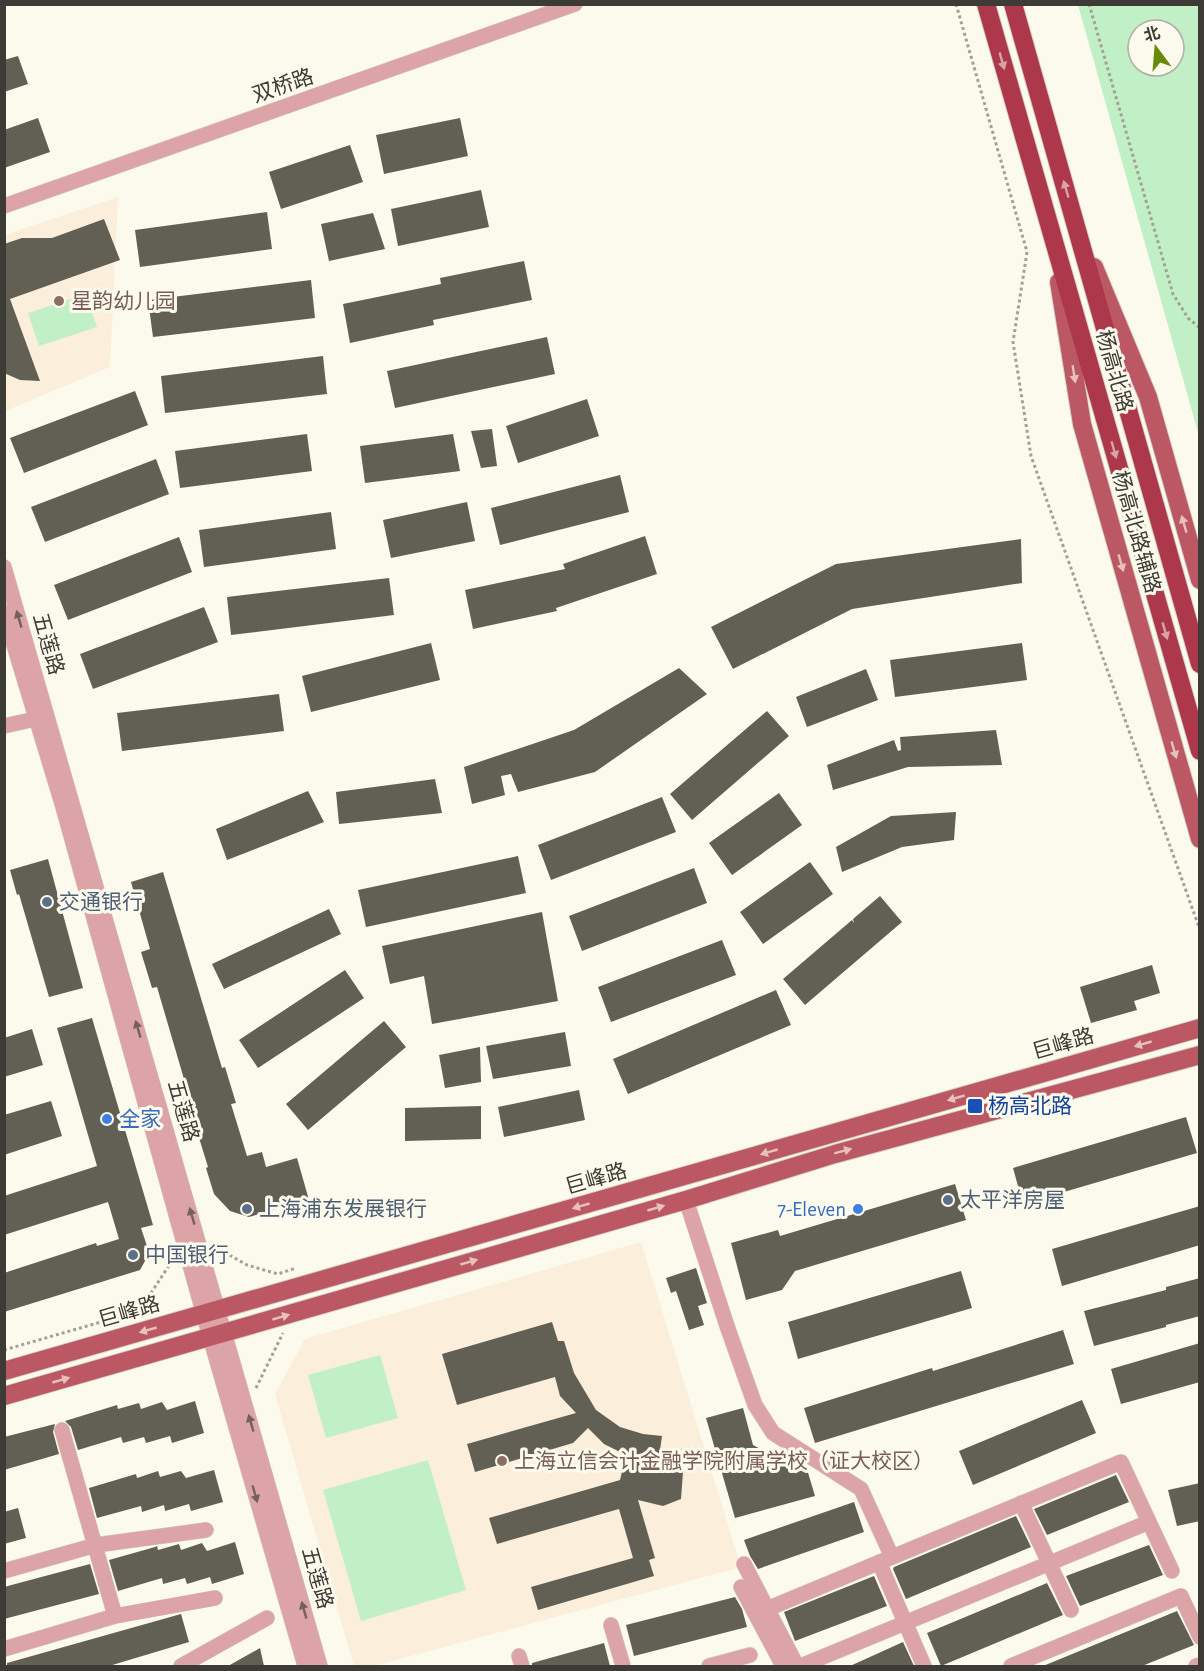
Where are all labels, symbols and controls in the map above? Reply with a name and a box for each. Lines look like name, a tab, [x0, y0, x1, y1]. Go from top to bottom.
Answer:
north arrow	[1126, 18, 1186, 78]
text: 北	[1142, 24, 1162, 44]
one-way arrow	[998, 52, 1007, 70]
street label: 双桥路	[249, 65, 316, 106]
one-way arrow	[1061, 180, 1070, 198]
place label: 星韵幼儿园	[71, 290, 176, 312]
marker: 星韵幼儿园	[52, 294, 66, 308]
street label: 杨高北路	[1092, 327, 1137, 414]
one-way arrow	[1070, 364, 1079, 383]
one-way arrow	[1109, 441, 1119, 459]
street label: 杨高北路辅路	[1109, 468, 1164, 595]
one-way arrow	[1178, 515, 1188, 533]
one-way arrow	[1117, 554, 1127, 572]
one-way arrow	[14, 610, 24, 628]
street label: 五莲路	[29, 611, 68, 677]
one-way arrow	[1161, 623, 1170, 641]
one-way arrow	[1170, 741, 1180, 759]
place label: 交通银行	[59, 891, 143, 913]
marker: 交通银行	[40, 895, 54, 909]
one-way arrow	[132, 1020, 142, 1038]
street label: 巨峰路	[1030, 1024, 1096, 1063]
one-way arrow	[1134, 1040, 1152, 1049]
street label: 五莲路	[164, 1078, 203, 1144]
one-way arrow	[947, 1094, 965, 1103]
place label: 杨高北路	[988, 1095, 1072, 1117]
marker: 杨高北路	[966, 1097, 984, 1115]
place label: 全家	[119, 1108, 161, 1130]
marker: 全家	[100, 1112, 114, 1126]
one-way arrow	[833, 1146, 852, 1156]
one-way arrow	[760, 1148, 778, 1157]
street label: 巨峰路	[563, 1159, 629, 1198]
place label: 太平洋房屋	[960, 1189, 1065, 1211]
marker: 太平洋房屋	[941, 1193, 955, 1207]
place label: 上海浦东发展银行	[259, 1198, 427, 1220]
place label: 7-Eleven	[777, 1199, 846, 1220]
marker: 上海浦东发展银行	[240, 1202, 254, 1216]
one-way arrow	[572, 1202, 590, 1212]
marker: 7-Eleven	[851, 1202, 865, 1216]
one-way arrow	[647, 1203, 665, 1212]
one-way arrow	[186, 1207, 196, 1225]
place label: 中国银行	[145, 1244, 229, 1266]
marker: 中国银行	[126, 1248, 140, 1262]
one-way arrow	[460, 1257, 478, 1266]
street label: 巨峰路	[96, 1292, 162, 1331]
one-way arrow	[272, 1311, 290, 1321]
one-way arrow	[138, 1326, 156, 1335]
one-way arrow	[52, 1375, 70, 1384]
one-way arrow	[246, 1414, 255, 1432]
place label: 上海立信会计金融学院附属学校（证大校区）	[514, 1450, 934, 1472]
marker: 上海立信会计金融学院附属学校（证大校区）	[495, 1454, 509, 1468]
one-way arrow	[251, 1485, 261, 1503]
street label: 五莲路	[298, 1545, 337, 1611]
one-way arrow	[299, 1601, 308, 1619]

